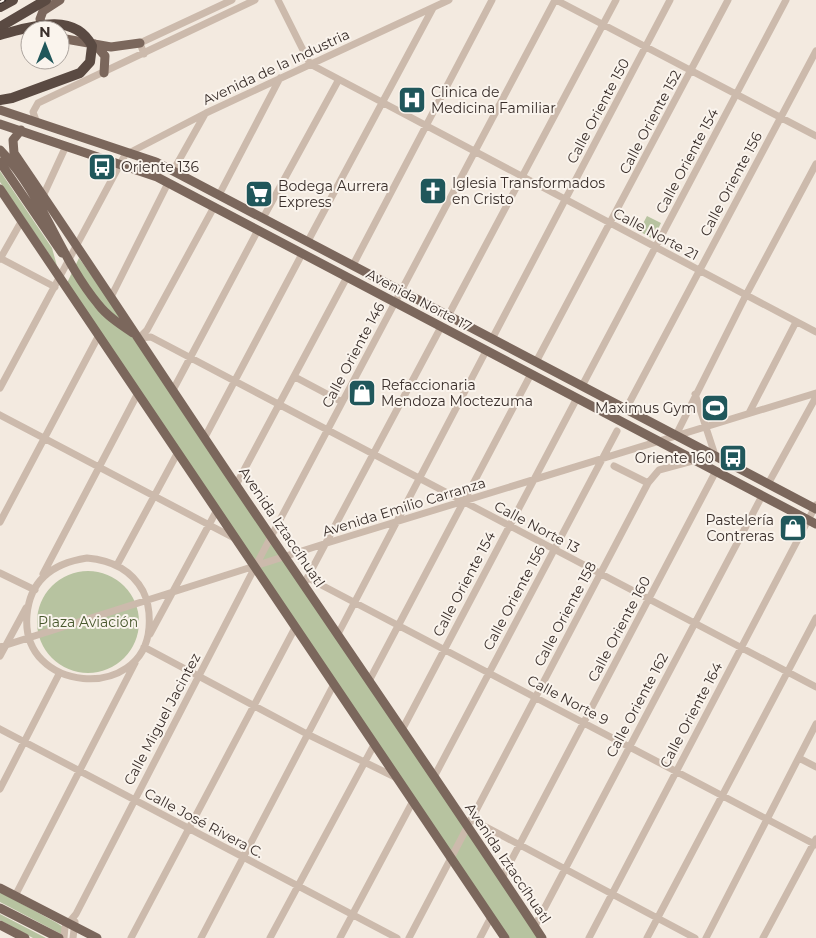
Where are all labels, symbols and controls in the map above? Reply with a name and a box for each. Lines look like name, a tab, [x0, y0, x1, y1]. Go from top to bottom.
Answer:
north arrow	[20, 20, 70, 70]
text: N	[39, 23, 51, 41]
street label: Avenida de la Industria	[200, 25, 352, 109]
street label: Calle Oriente 150	[563, 55, 633, 167]
street label: Calle Oriente 152	[615, 67, 685, 177]
place label: Clinica de Medicina Familiar	[431, 83, 556, 117]
hospital icon: Clinica de Medicina Familiar	[397, 85, 427, 115]
street label: Calle Oriente 154	[652, 105, 723, 217]
street label: Calle Oriente 156	[696, 128, 766, 239]
bus stop icon: Oriente 136	[87, 152, 117, 182]
place label: Oriente 136	[121, 158, 199, 176]
place label: Iglesia Transformados en Cristo	[452, 174, 605, 208]
church icon: Iglesia Transformados en Cristo	[418, 176, 448, 206]
place label: Bodega Aurrera Express	[278, 177, 389, 211]
supermarket icon: Bodega Aurrera Express	[244, 179, 274, 209]
street label: Calle Norte 21	[610, 204, 702, 264]
street label: Avenida Norte 17	[363, 265, 475, 335]
street label: Calle Oriente 146	[318, 299, 389, 411]
place label: Refaccionaria Mendoza Moctezuma	[381, 376, 533, 410]
shop icon: Refaccionaria Mendoza Moctezuma	[347, 378, 377, 408]
sports icon: Maximus Gym	[700, 393, 730, 423]
place label: Maximus Gym	[595, 399, 696, 417]
bus stop icon: Oriente 160	[718, 443, 748, 473]
place label: Oriente 160	[635, 449, 714, 467]
street label: Avenida Iztaccíhuatl	[235, 463, 329, 591]
street label: Avenida Emilio Carranza	[320, 474, 488, 540]
street label: Calle Norte 13	[491, 497, 583, 557]
place label: Pastelería Contreras	[705, 511, 774, 545]
shop icon: Pastelería Contreras	[778, 513, 808, 543]
street label: Calle Oriente 154	[429, 528, 500, 640]
street label: Calle Oriente 156	[479, 542, 549, 653]
street label: Calle Oriente 158	[530, 558, 600, 669]
street label: Calle Oriente 160	[584, 573, 654, 685]
park label: Plaza Aviación	[38, 613, 138, 631]
street label: Calle Miguel Jacintez	[120, 650, 204, 788]
street label: Calle Oriente 162	[602, 650, 672, 760]
street label: Calle Oriente 164	[656, 658, 727, 771]
street label: Calle Norte 9	[524, 671, 612, 729]
street label: Calle José Rivera C.	[141, 784, 267, 862]
street label: Avenida Iztaccíhuatl	[461, 799, 555, 927]

